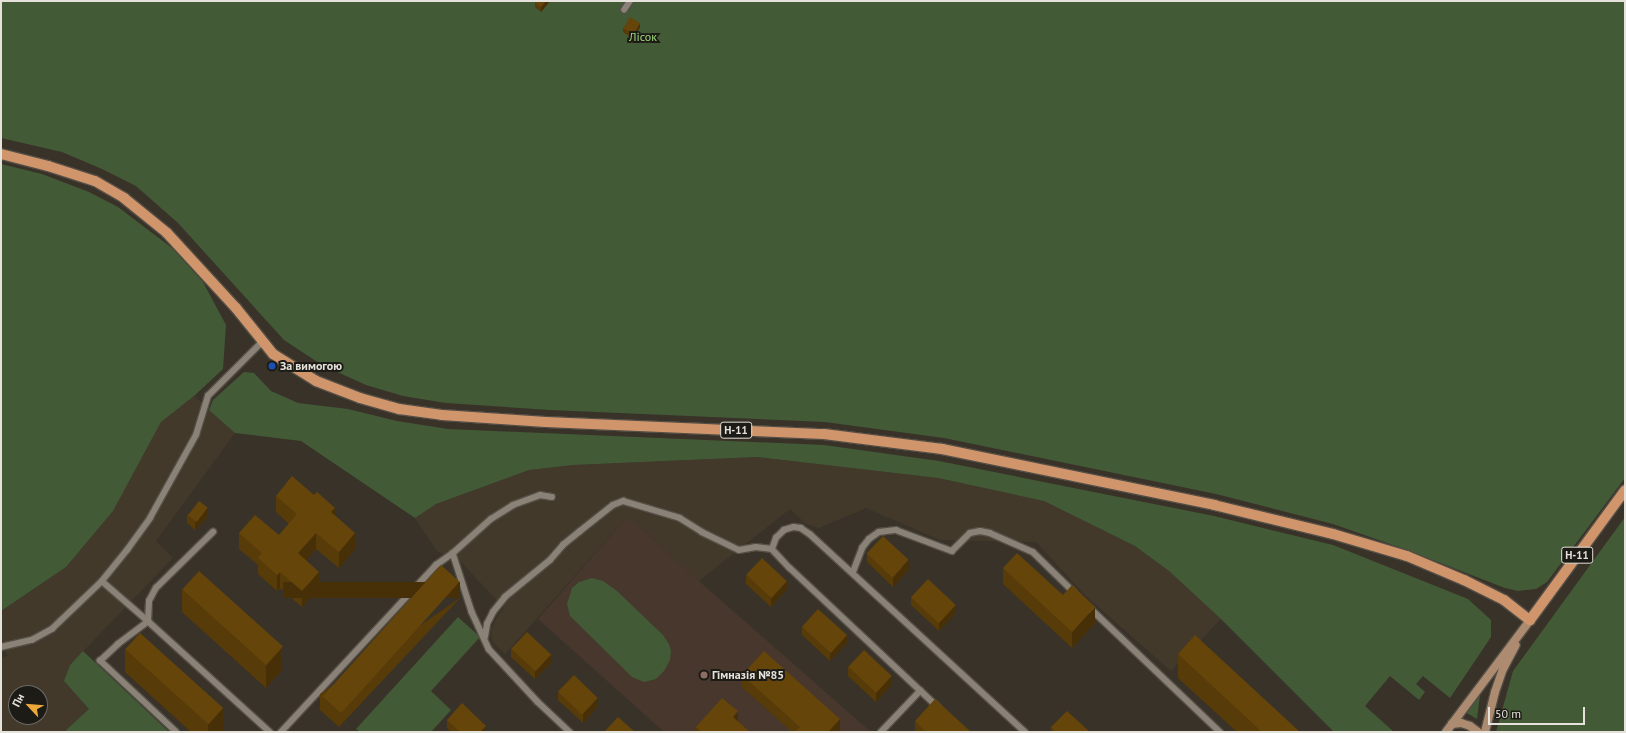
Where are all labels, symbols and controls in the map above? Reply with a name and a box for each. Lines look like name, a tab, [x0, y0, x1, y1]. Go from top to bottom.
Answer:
park label: Лісок	[629, 30, 657, 44]
place label: За вимогою	[280, 359, 342, 373]
marker: За вимогою	[267, 361, 277, 371]
road number: Н-11	[720, 421, 752, 439]
road number: Н-11	[1561, 546, 1593, 564]
place label: Гімназія №85	[712, 668, 784, 682]
marker: Гімназія №85	[699, 670, 709, 680]
north arrow	[8, 685, 48, 725]
text: Пн	[9, 691, 27, 709]
scale bar	[1490, 699, 1587, 725]
text: 50 m	[1495, 706, 1521, 721]

